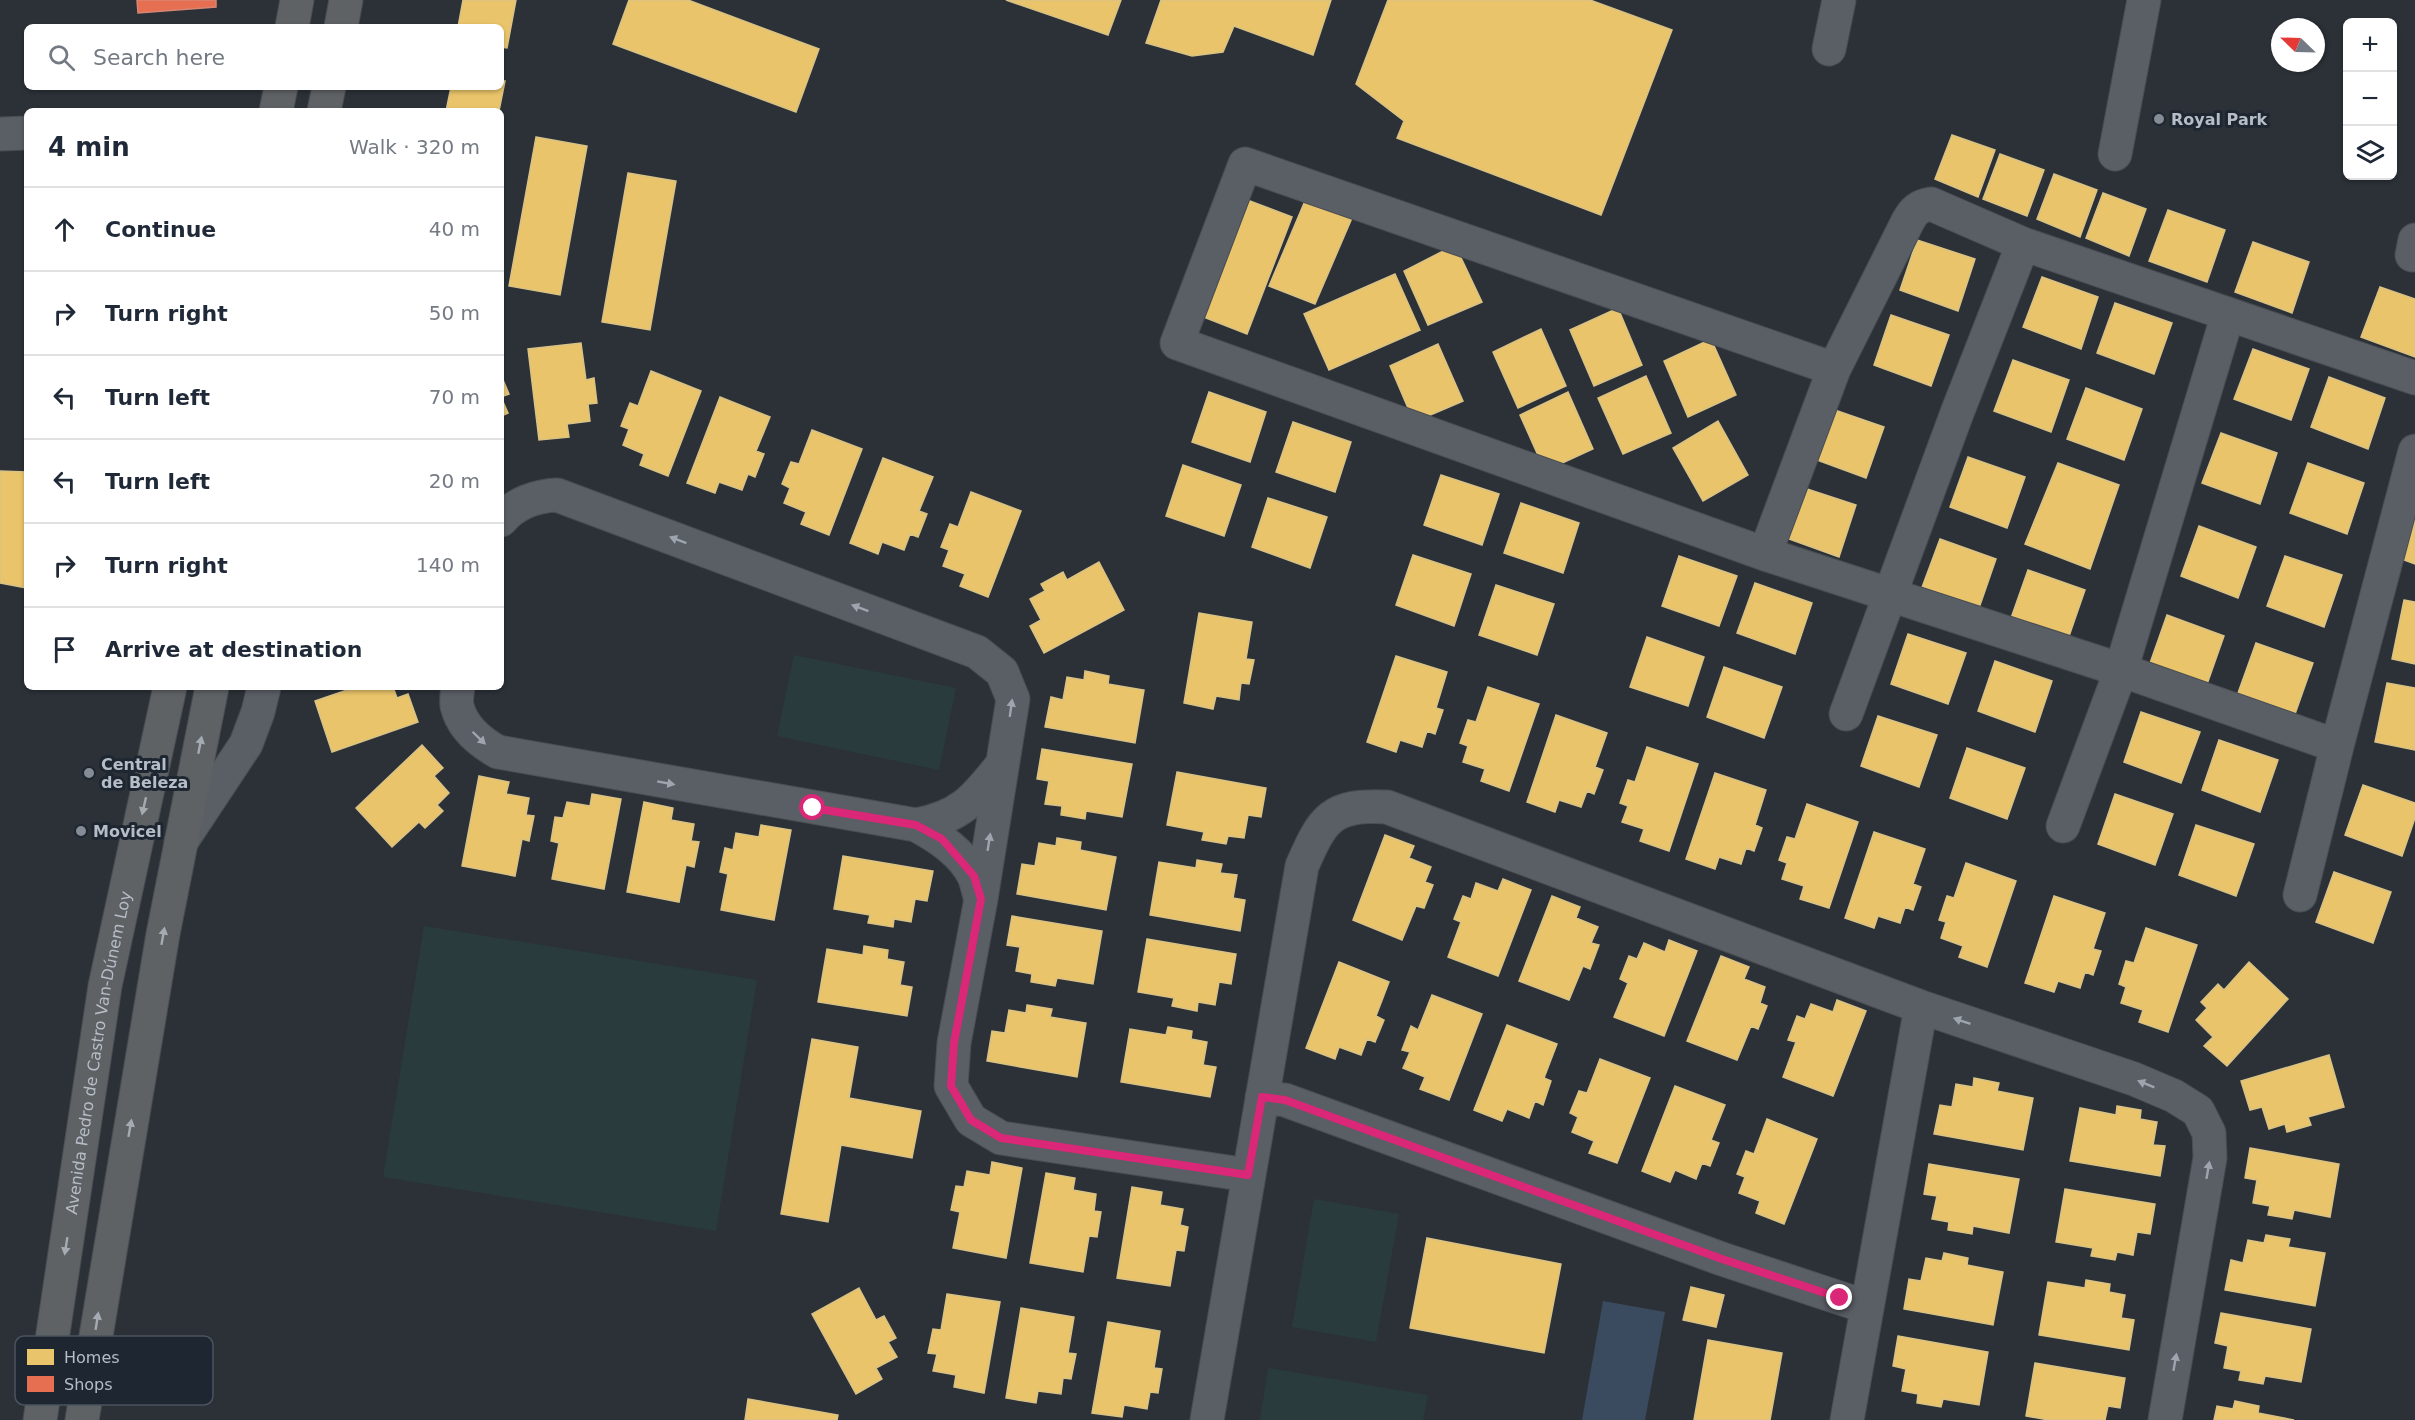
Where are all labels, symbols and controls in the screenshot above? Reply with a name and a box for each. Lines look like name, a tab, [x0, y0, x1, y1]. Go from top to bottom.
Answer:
north arrow	[2271, 18, 2325, 72]
map controls	[2343, 18, 2397, 180]
button: +	[2343, 18, 2397, 72]
search box	[24, 24, 504, 90]
icon: search	[45, 41, 78, 74]
text: Search here	[93, 45, 225, 70]
button: −	[2343, 72, 2397, 126]
place label: Royal Park	[2171, 110, 2268, 129]
marker: Royal Park	[2152, 112, 2166, 126]
button: layers	[2343, 126, 2397, 180]
text: 4 min	[48, 132, 130, 162]
text: Walk · 320 m	[349, 135, 480, 159]
icon: ahead	[48, 213, 81, 246]
text: Continue	[105, 217, 216, 242]
text: 40 m	[429, 217, 480, 241]
icon: right	[48, 297, 81, 330]
text: Turn right	[105, 301, 228, 326]
text: 50 m	[429, 301, 480, 325]
icon: left	[48, 381, 81, 414]
text: Turn left	[105, 385, 210, 410]
text: 70 m	[429, 385, 480, 409]
icon: left	[48, 465, 81, 498]
text: Turn left	[105, 469, 210, 494]
text: 20 m	[429, 469, 480, 493]
one-way arrow	[669, 535, 687, 544]
icon: right	[48, 549, 81, 582]
text: Turn right	[105, 553, 228, 578]
text: 140 m	[416, 553, 480, 577]
one-way arrow	[851, 603, 869, 613]
icon: arrive	[48, 633, 81, 666]
text: Arrive at destination	[105, 637, 362, 662]
one-way arrow	[1006, 699, 1015, 718]
one-way arrow	[472, 731, 486, 746]
one-way arrow	[196, 735, 205, 754]
place label: Central de Beleza	[101, 755, 188, 792]
marker: Central de Beleza	[82, 766, 96, 780]
one-way arrow	[657, 779, 676, 788]
route start	[799, 794, 825, 820]
one-way arrow	[138, 796, 148, 815]
place label: Movicel	[93, 822, 162, 841]
marker: Movicel	[74, 824, 88, 838]
one-way arrow	[985, 832, 994, 851]
street label: Avenida Pedro de Castro Van-Dúnem Loy	[62, 889, 135, 1216]
one-way arrow	[158, 927, 167, 946]
one-way arrow	[1953, 1016, 1971, 1025]
one-way arrow	[2137, 1079, 2155, 1088]
one-way arrow	[126, 1119, 135, 1138]
one-way arrow	[2204, 1161, 2213, 1180]
one-way arrow	[61, 1236, 70, 1255]
route end	[1826, 1284, 1852, 1310]
one-way arrow	[93, 1311, 102, 1330]
legend	[15, 1336, 213, 1405]
text: Homes	[64, 1348, 120, 1367]
one-way arrow	[2171, 1353, 2180, 1372]
text: Shops	[64, 1375, 113, 1394]

